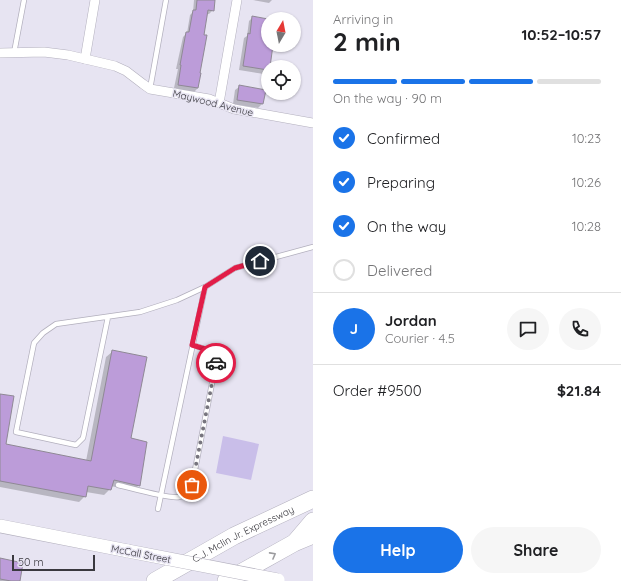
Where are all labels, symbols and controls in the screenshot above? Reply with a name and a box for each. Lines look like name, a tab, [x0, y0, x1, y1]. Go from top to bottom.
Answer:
text: Arriving in	[333, 11, 393, 27]
north arrow	[261, 12, 301, 52]
map controls	[261, 12, 301, 100]
text: 2 min	[333, 25, 401, 58]
text: 10:52–10:57	[522, 25, 601, 44]
button: locate	[261, 60, 301, 100]
street label: Maywood Avenue	[171, 87, 255, 119]
text: On the way · 90 m	[333, 90, 442, 106]
icon: check	[333, 127, 355, 149]
text: Confirmed	[367, 129, 440, 148]
text: 10:23	[572, 130, 601, 146]
icon: check	[333, 171, 355, 193]
text: Preparing	[367, 173, 435, 192]
text: 10:26	[572, 174, 601, 190]
icon: check	[333, 215, 355, 237]
text: On the way	[367, 217, 446, 236]
text: 10:28	[572, 218, 601, 234]
pin	[243, 244, 277, 278]
icon: home	[249, 250, 271, 272]
text: Delivered	[367, 261, 432, 280]
button: chat	[507, 308, 549, 350]
button: phone	[559, 308, 601, 350]
text: Jordan	[385, 311, 437, 330]
text: J	[350, 319, 358, 338]
text: Courier · 4.5	[385, 330, 455, 346]
courier	[196, 343, 236, 383]
icon: car	[205, 352, 227, 374]
text: Order #9500	[333, 381, 422, 400]
text: $21.84	[557, 381, 601, 400]
pin	[175, 468, 209, 502]
icon: bag	[181, 474, 203, 496]
street label: C.J. Mclin Jr. Expressway	[190, 502, 296, 565]
button: Help	[333, 527, 463, 573]
button: Share	[471, 527, 601, 573]
street label: McCall Street	[110, 542, 173, 566]
scale bar	[12, 553, 95, 572]
one-way arrow	[268, 553, 276, 560]
text: 50 m	[18, 555, 44, 569]

